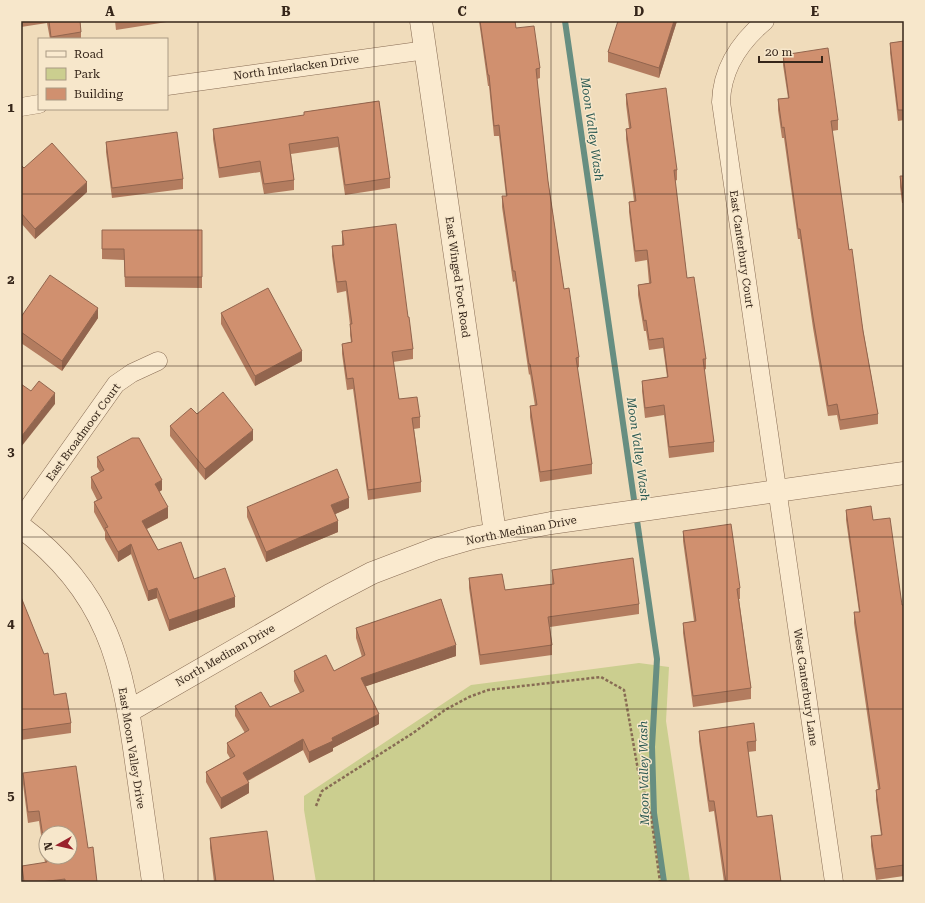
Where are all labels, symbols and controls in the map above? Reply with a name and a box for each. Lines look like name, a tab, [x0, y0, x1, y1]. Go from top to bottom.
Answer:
text: A	[105, 4, 115, 19]
text: B	[281, 4, 291, 19]
text: C	[457, 4, 467, 19]
text: D	[634, 4, 644, 19]
text: E	[811, 4, 819, 19]
legend	[38, 38, 168, 110]
scale bar	[759, 38, 822, 64]
text: 20 m	[765, 45, 792, 59]
text: Road	[74, 47, 104, 61]
street label: North Interlacken Drive	[232, 52, 360, 83]
text: Park	[74, 67, 101, 81]
water label: Moon Valley Wash	[578, 75, 606, 182]
text: Building	[74, 87, 123, 101]
text: 1	[7, 100, 15, 115]
street label: East Canterbury Court	[727, 189, 756, 309]
street label: East Winged Foot Road	[443, 216, 472, 339]
text: 2	[7, 272, 15, 287]
street label: East Broadmoor Court	[44, 381, 123, 484]
water label: Moon Valley Wash	[624, 395, 652, 502]
text: 3	[7, 444, 15, 459]
street label: North Medinan Drive	[464, 513, 578, 548]
text: 4	[7, 616, 15, 631]
street label: North Medinan Drive	[173, 622, 277, 689]
street label: West Canterbury Lane	[791, 628, 820, 747]
street label: East Moon Valley Drive	[115, 687, 148, 810]
water label: Moon Valley Wash	[636, 721, 652, 826]
text: 5	[7, 788, 15, 803]
north arrow	[38, 825, 78, 865]
text: N	[41, 841, 56, 851]

